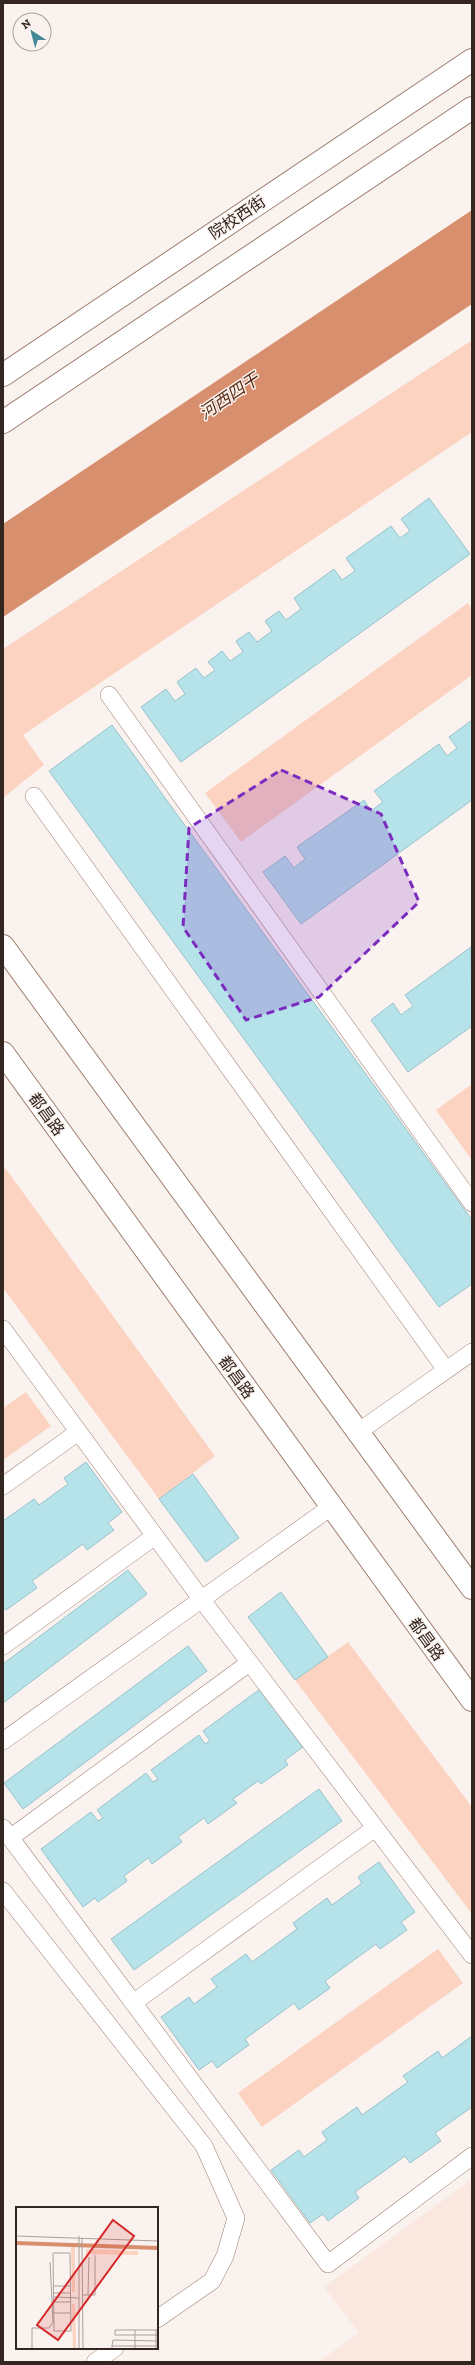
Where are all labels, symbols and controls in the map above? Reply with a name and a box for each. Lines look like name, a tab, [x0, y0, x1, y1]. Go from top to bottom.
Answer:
north arrow	[12, 12, 52, 52]
text: N	[19, 16, 34, 32]
street label: 院校西街	[205, 192, 269, 243]
water label: 河西四干	[195, 368, 264, 423]
street label: 都昌路	[25, 1089, 68, 1139]
street label: 都昌路	[215, 1352, 258, 1402]
street label: 都昌路	[405, 1614, 448, 1664]
inset map	[16, 2207, 158, 2349]

